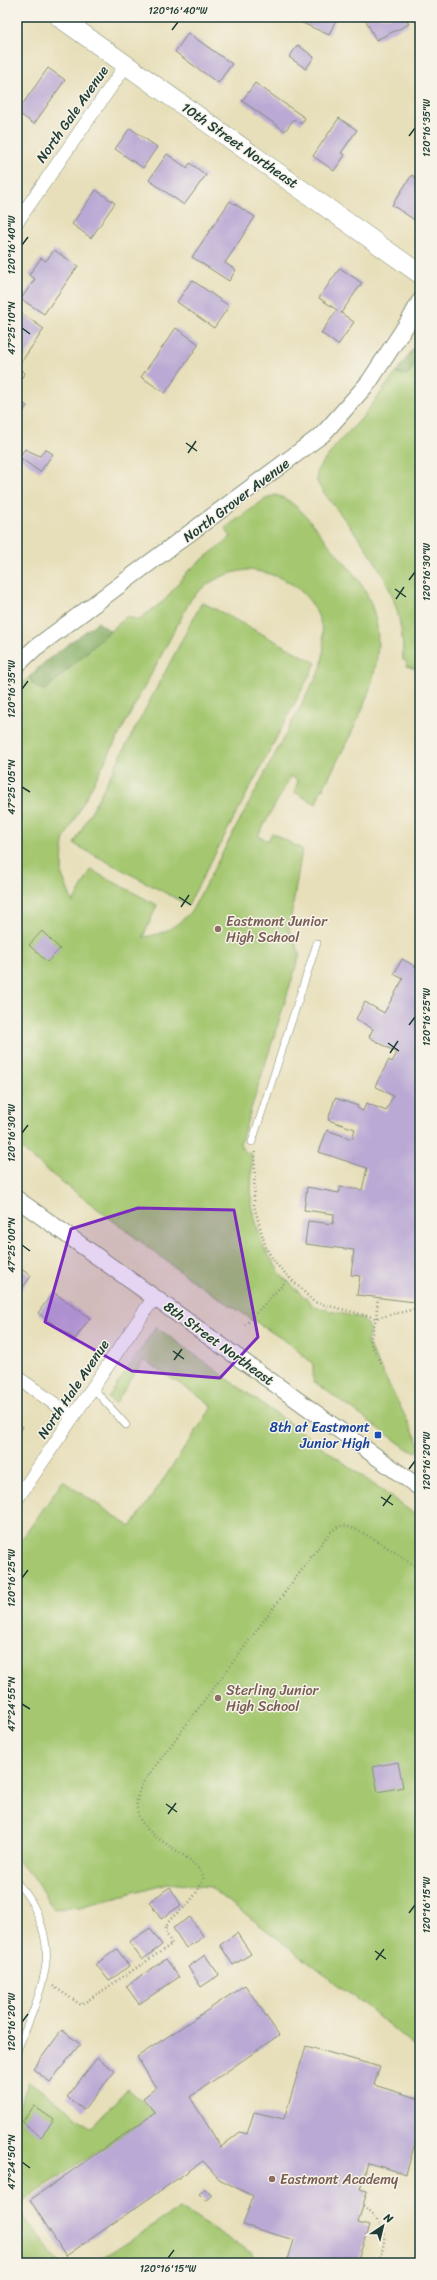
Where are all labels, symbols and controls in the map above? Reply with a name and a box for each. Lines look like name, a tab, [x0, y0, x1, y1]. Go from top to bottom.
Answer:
text: 120°16'40"W	[149, 2, 208, 20]
street label: North Gale Avenue	[29, 60, 116, 168]
street label: 10th Street Northeast	[176, 96, 303, 195]
text: 120°16'35"W	[418, 99, 436, 157]
text: 120°16'40"W	[3, 215, 21, 274]
text: 47°25'10"N	[3, 301, 21, 355]
street label: North Grover Avenue	[177, 452, 295, 549]
text: 120°16'30"W	[418, 543, 436, 601]
text: 120°16'35"W	[3, 660, 21, 718]
text: 47°25'05"N	[3, 759, 21, 815]
place label: Eastmont Junior High School	[226, 909, 328, 950]
marker: Eastmont Junior High School	[213, 924, 223, 934]
text: 120°16'25"W	[418, 988, 436, 1046]
text: 120°16'30"W	[3, 1104, 21, 1162]
text: 47°25'00"N	[3, 1217, 21, 1273]
street label: 8th Street Northeast	[158, 1295, 279, 1392]
street label: North Hale Avenue	[31, 1334, 116, 1444]
place label: 8th at Eastmont Junior High	[269, 1415, 370, 1456]
marker: 8th at Eastmont Junior High	[373, 1430, 383, 1440]
text: 120°16'20"W	[418, 1432, 436, 1490]
text: 120°16'25"W	[3, 1549, 21, 1607]
text: 47°24'55"N	[3, 1676, 21, 1732]
place label: Sterling Junior High School	[226, 1678, 320, 1719]
marker: Sterling Junior High School	[213, 1693, 223, 1703]
text: 120°16'15"W	[418, 1876, 436, 1933]
text: 120°16'20"W	[3, 1993, 21, 2051]
text: 47°24'50"N	[3, 2134, 21, 2190]
place label: Eastmont Academy	[280, 2167, 399, 2192]
marker: Eastmont Academy	[267, 2174, 277, 2184]
north arrow	[363, 2206, 403, 2246]
text: N	[379, 2208, 397, 2228]
text: 120°16'15"W	[140, 2260, 197, 2278]

